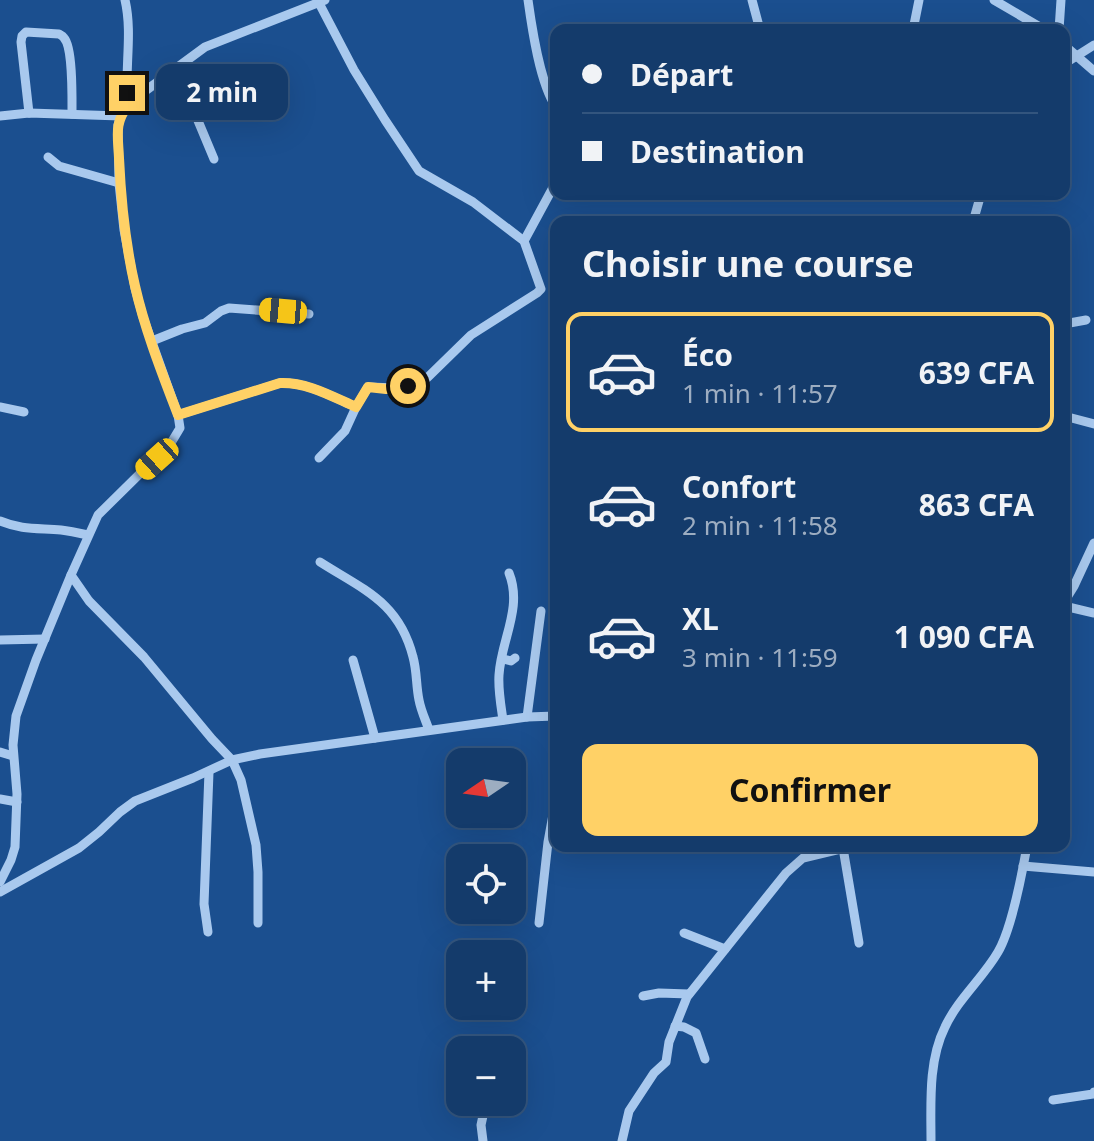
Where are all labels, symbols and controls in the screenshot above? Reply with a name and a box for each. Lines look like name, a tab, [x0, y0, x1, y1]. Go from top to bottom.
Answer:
text: Départ	[630, 54, 733, 95]
callout: 2 min	[155, 65, 287, 121]
text: 2 min	[186, 74, 258, 110]
route end	[109, 75, 145, 111]
text: Destination	[630, 131, 805, 172]
text: Choisir une course	[582, 239, 914, 288]
car	[258, 297, 308, 325]
text: Éco	[682, 334, 733, 375]
icon: car	[586, 336, 658, 408]
text: 639 CFA	[919, 352, 1034, 393]
route start	[390, 368, 426, 404]
text: 1 min · 11:57	[682, 375, 838, 411]
car	[131, 434, 183, 484]
text: Confort	[682, 466, 796, 507]
icon: car	[586, 468, 658, 540]
text: 863 CFA	[919, 484, 1034, 525]
text: 2 min · 11:58	[682, 507, 838, 543]
text: XL	[682, 598, 719, 639]
icon: car	[586, 600, 658, 672]
text: 1 090 CFA	[894, 616, 1034, 657]
text: 3 min · 11:59	[682, 639, 838, 675]
button: Confirmer	[582, 744, 1038, 836]
north arrow	[446, 748, 526, 828]
map controls	[446, 748, 526, 1116]
button: locate	[446, 844, 526, 924]
button: +	[446, 940, 526, 1020]
button: −	[446, 1036, 526, 1116]

